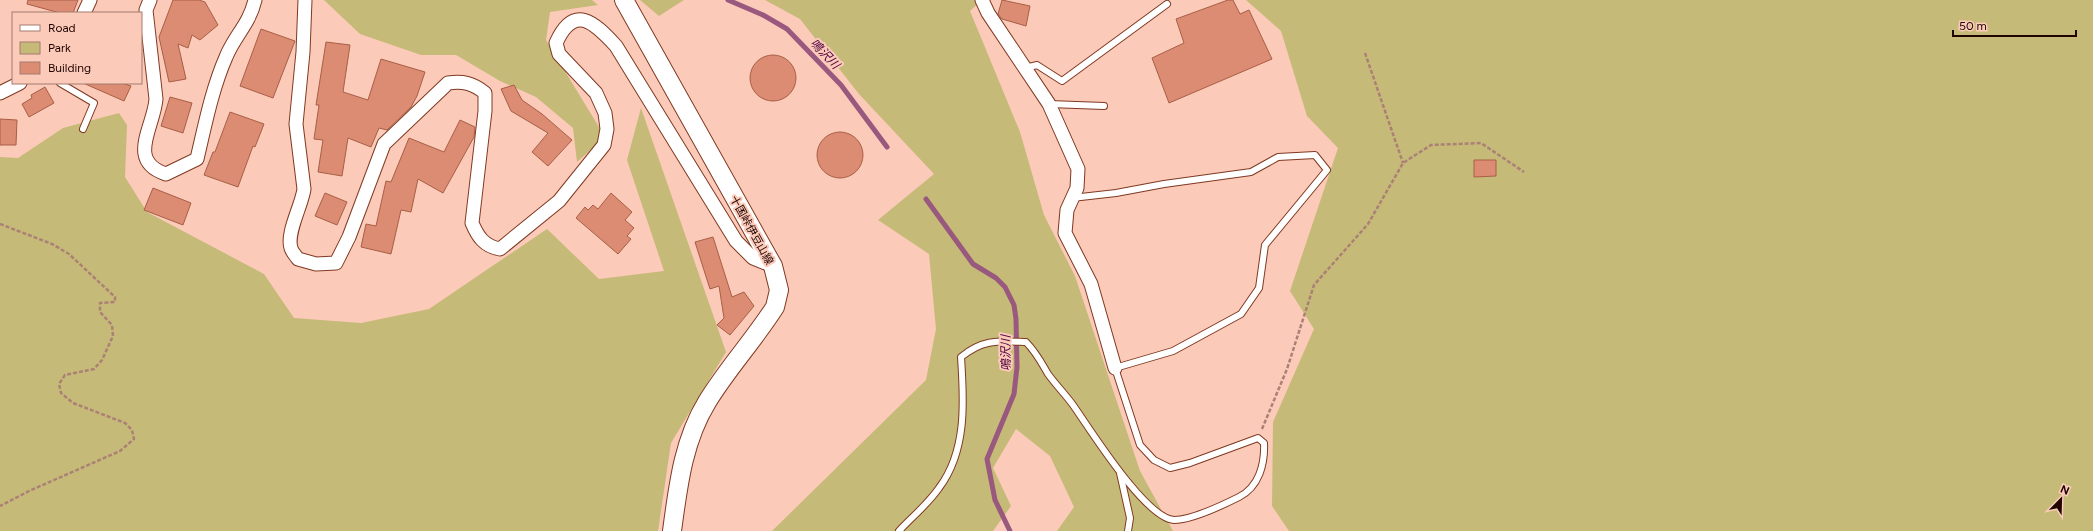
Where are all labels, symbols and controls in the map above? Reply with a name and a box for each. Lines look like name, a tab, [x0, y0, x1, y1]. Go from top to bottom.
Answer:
legend	[12, 12, 142, 84]
scale bar	[1953, 12, 2076, 38]
text: 50 m	[1959, 19, 1987, 33]
text: Road	[48, 21, 76, 35]
water label: 鳴沢川	[807, 36, 844, 73]
text: Park	[48, 41, 71, 55]
text: Building	[48, 61, 91, 75]
street label: 十国峠伊豆山線	[727, 193, 776, 267]
water label: 鳴沢川	[999, 333, 1013, 371]
north arrow	[2041, 479, 2081, 519]
text: N	[2058, 483, 2071, 498]

